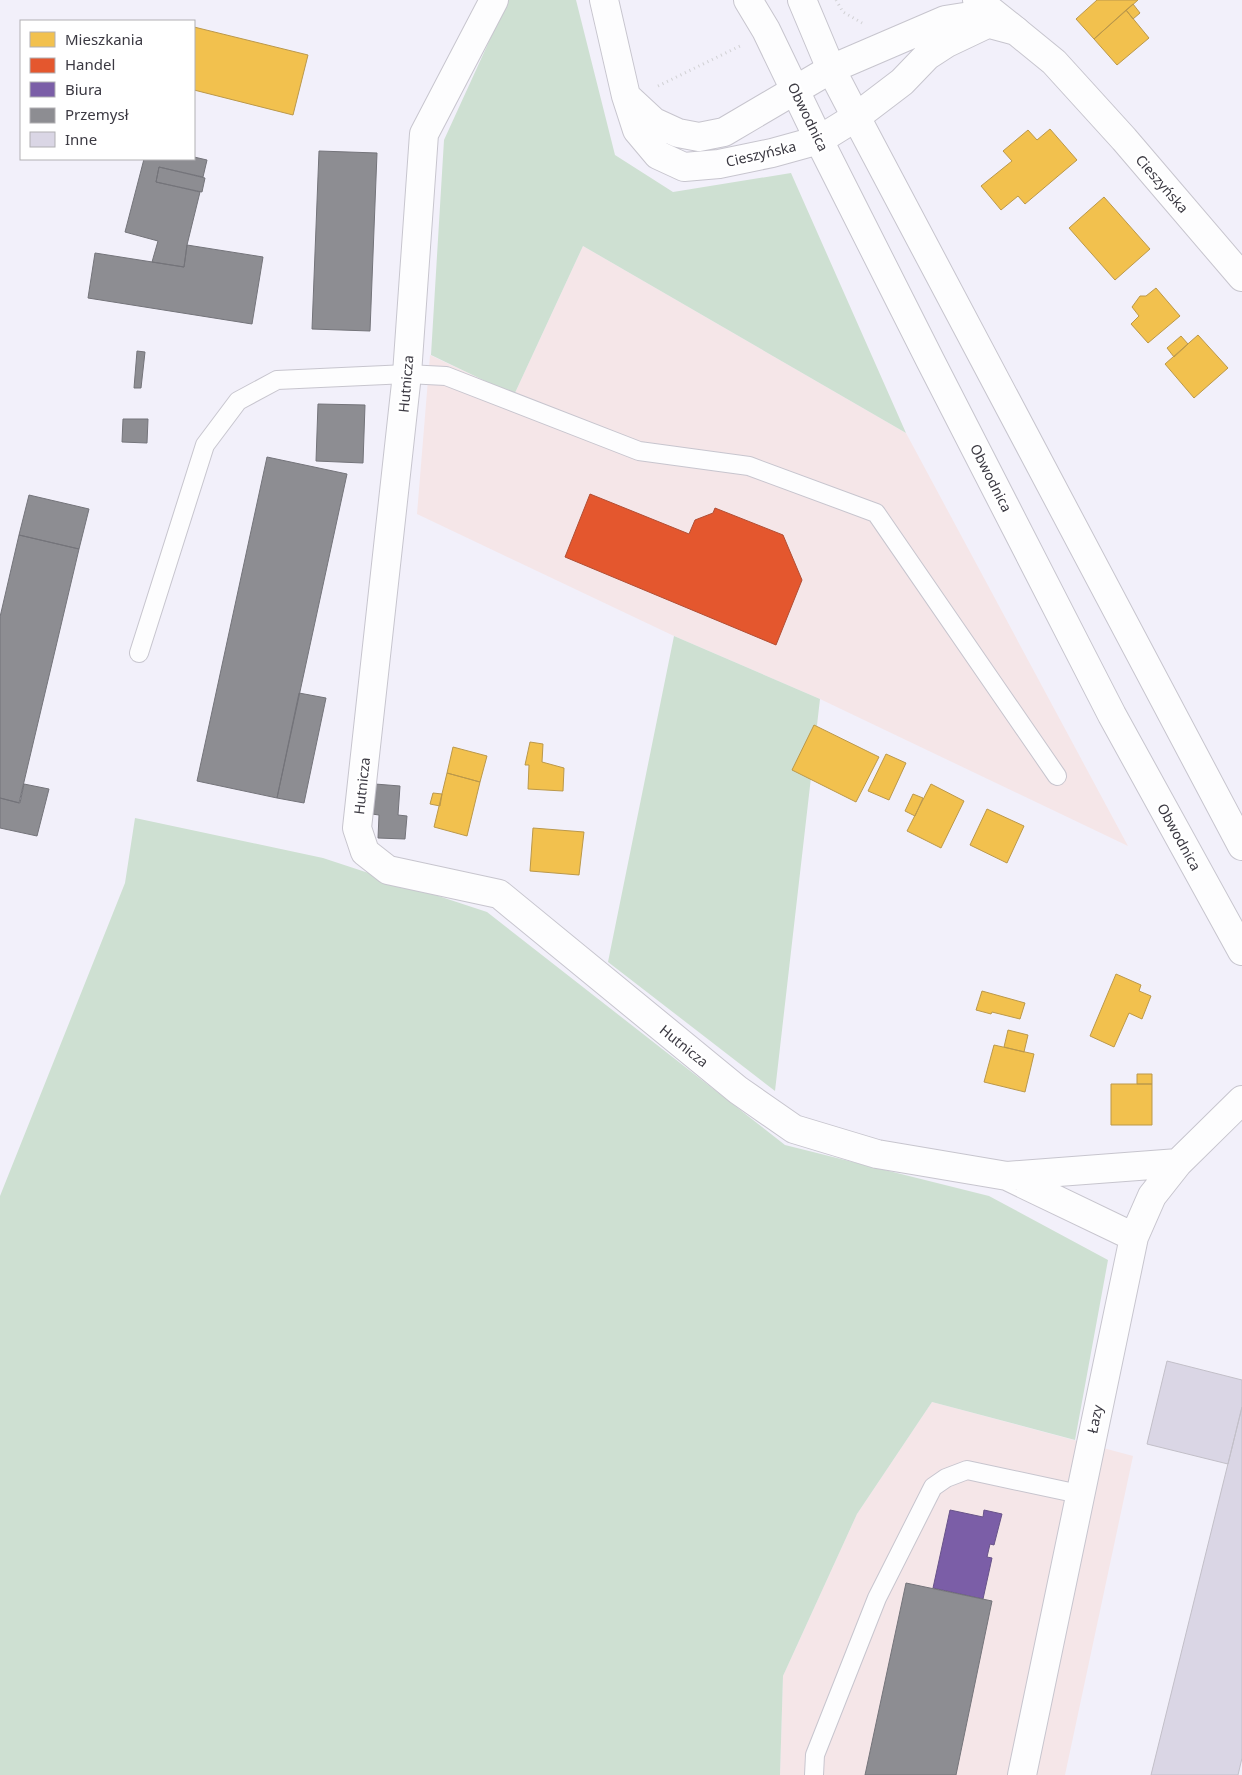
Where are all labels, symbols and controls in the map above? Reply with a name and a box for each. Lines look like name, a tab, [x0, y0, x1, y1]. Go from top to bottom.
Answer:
legend	[20, 20, 195, 160]
text: Mieszkania	[65, 29, 143, 49]
text: Handel	[65, 54, 115, 74]
text: Biura	[65, 79, 102, 99]
street label: Obwodnica	[784, 79, 833, 154]
text: Przemysł	[65, 104, 129, 124]
text: Inne	[65, 129, 97, 149]
street label: Cieszyńska	[724, 136, 798, 171]
street label: Cieszyńska	[1132, 150, 1193, 217]
street label: Hutnicza	[394, 354, 417, 413]
street label: Obwodnica	[966, 440, 1017, 515]
street label: Hutnicza	[349, 756, 374, 816]
street label: Obwodnica	[1153, 800, 1206, 874]
street label: Hutnicza	[656, 1020, 713, 1071]
street label: Łazy	[1082, 1402, 1107, 1435]

